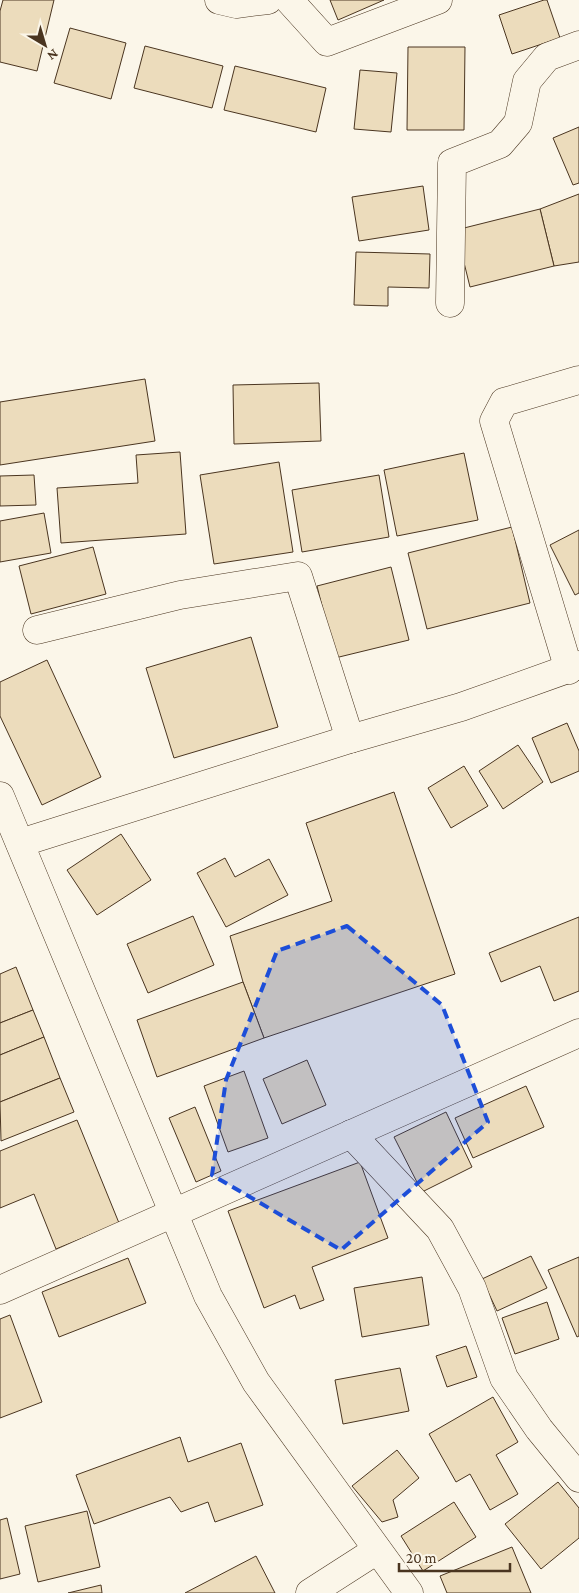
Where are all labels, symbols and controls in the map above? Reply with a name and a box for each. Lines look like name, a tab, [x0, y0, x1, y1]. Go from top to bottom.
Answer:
north arrow	[20, 20, 70, 70]
text: N	[44, 46, 62, 65]
scale bar	[399, 1540, 510, 1572]
text: 20 m	[406, 1550, 437, 1566]

